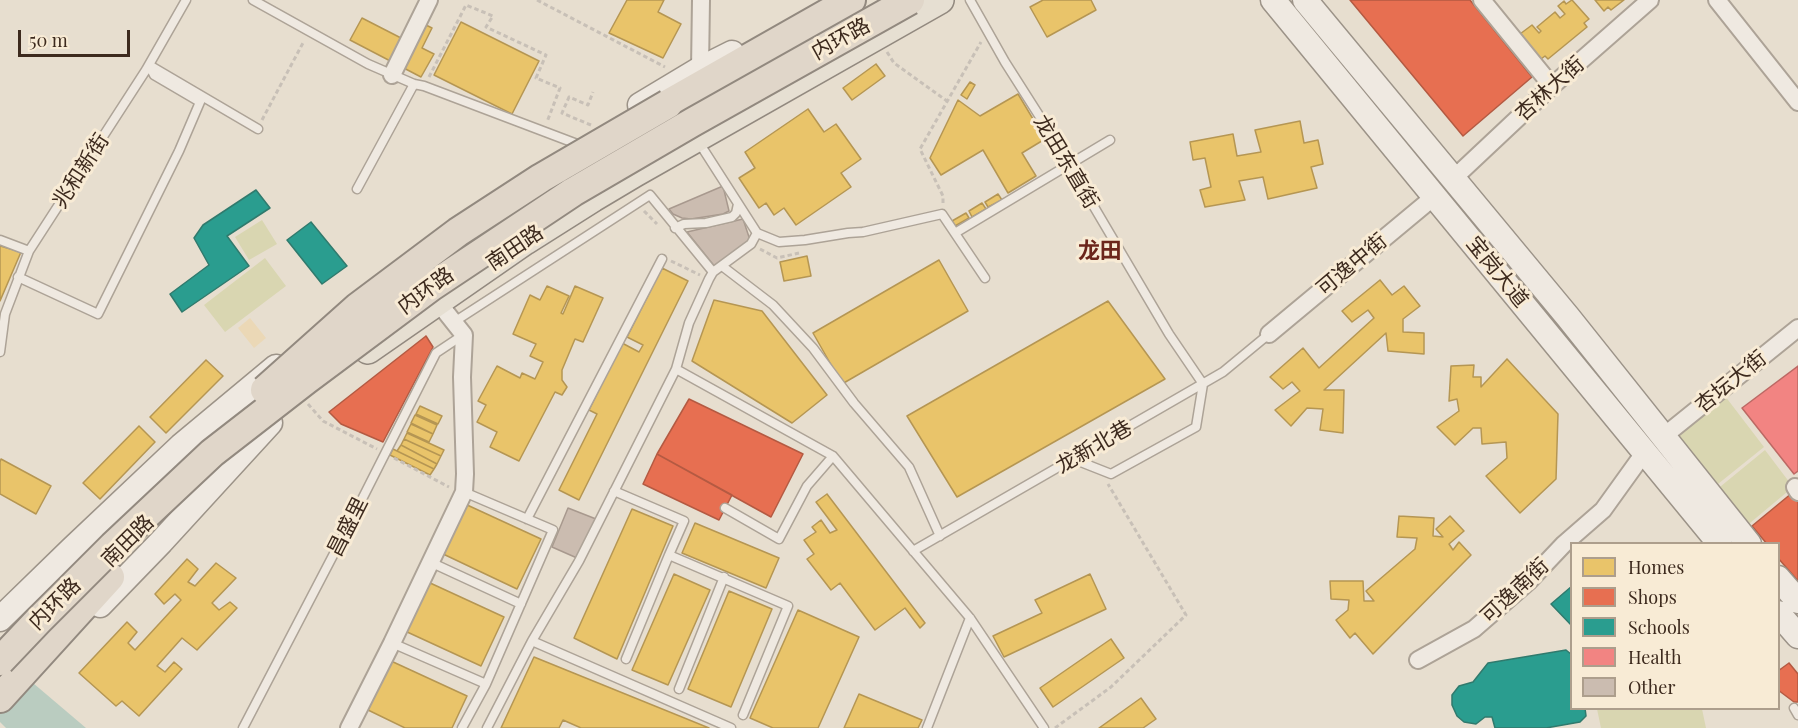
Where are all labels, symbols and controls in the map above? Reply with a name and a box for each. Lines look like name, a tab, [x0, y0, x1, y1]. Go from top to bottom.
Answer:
street label: 内环路	[807, 13, 875, 65]
scale bar	[21, 18, 134, 56]
text: 50 m	[29, 28, 68, 52]
street label: 杏林大街	[1510, 52, 1590, 126]
street label: 龙田东直街	[1028, 111, 1104, 213]
street label: 兆和新街	[48, 129, 114, 213]
street label: 南田路	[482, 220, 548, 276]
street label: 可逸中街	[1312, 228, 1392, 302]
street label: 宝岗大道	[1461, 231, 1533, 313]
district label: 龙田	[1078, 238, 1122, 264]
street label: 内环路	[393, 262, 459, 320]
street label: 杏坛大街	[1690, 346, 1772, 418]
street label: 龙新北巷	[1051, 415, 1137, 479]
street label: 昌盛里	[322, 493, 374, 561]
street label: 南田路	[97, 510, 159, 572]
legend	[1570, 542, 1780, 710]
street label: 可逸南街	[1476, 553, 1554, 629]
text: Homes	[1628, 555, 1684, 579]
street label: 内环路	[24, 573, 86, 635]
text: Shops	[1628, 585, 1677, 609]
text: Schools	[1628, 615, 1690, 639]
text: Health	[1628, 645, 1681, 669]
text: Other	[1628, 675, 1675, 699]

